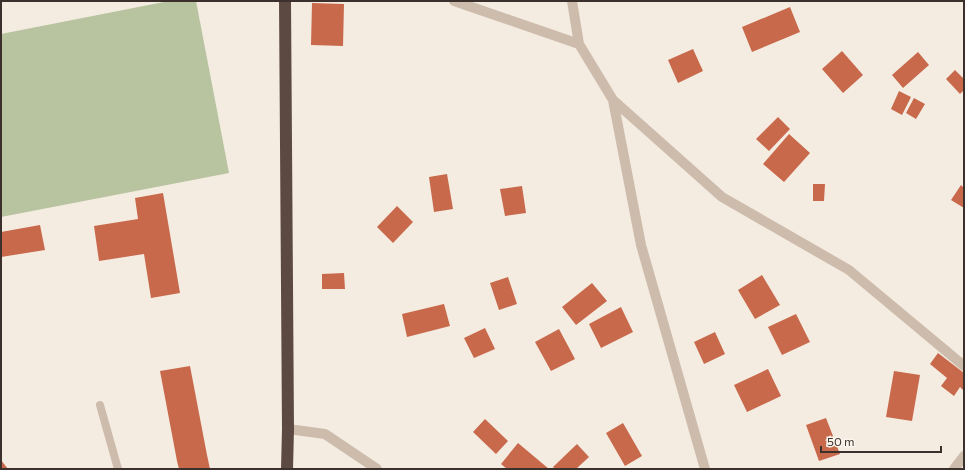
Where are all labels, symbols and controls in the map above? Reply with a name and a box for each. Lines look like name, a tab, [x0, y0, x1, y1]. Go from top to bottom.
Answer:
scale bar	[821, 428, 941, 454]
text: 50 m	[827, 434, 855, 448]

